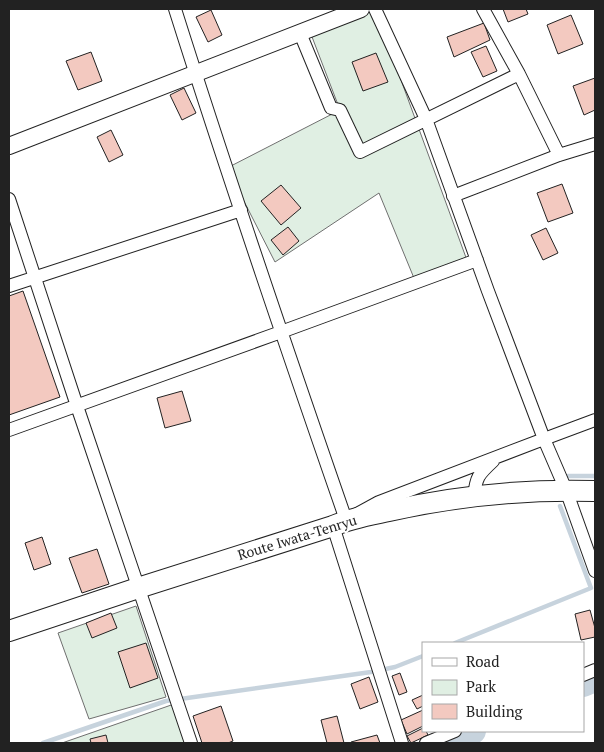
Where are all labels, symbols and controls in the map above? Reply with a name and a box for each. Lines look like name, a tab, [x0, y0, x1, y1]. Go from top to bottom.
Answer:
street label: Route Iwata-Tenryu	[235, 510, 359, 564]
legend	[422, 642, 584, 732]
text: Road	[466, 651, 499, 671]
text: Park	[466, 676, 496, 696]
text: Building	[466, 701, 524, 721]

